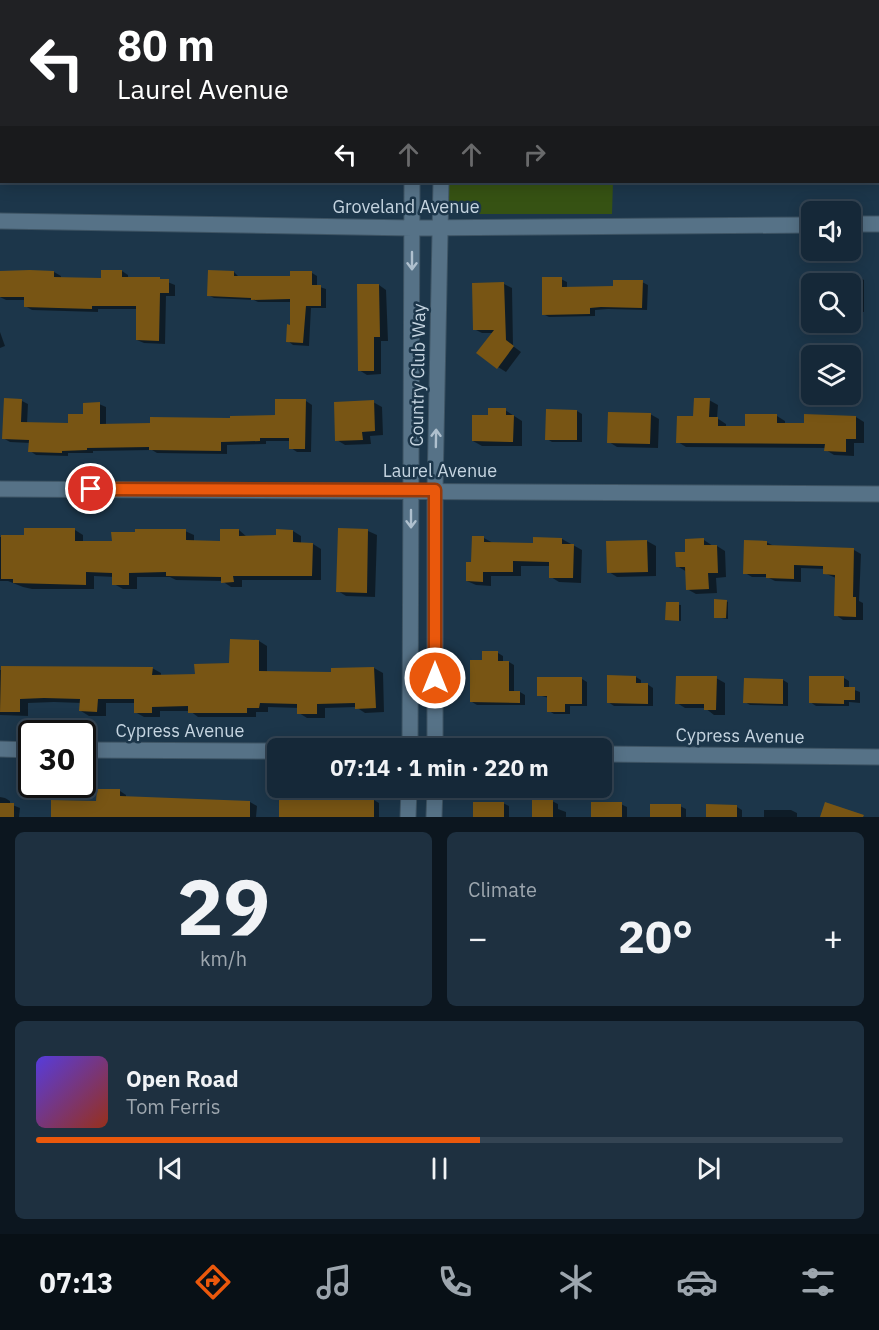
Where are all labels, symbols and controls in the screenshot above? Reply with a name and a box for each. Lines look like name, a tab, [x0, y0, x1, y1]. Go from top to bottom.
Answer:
text: 80 m	[117, 18, 215, 73]
icon: left	[18, 24, 96, 102]
text: Laurel Avenue	[117, 71, 289, 106]
icon: left	[329, 138, 362, 171]
icon: ahead	[392, 138, 425, 171]
icon: ahead	[455, 138, 488, 171]
icon: right	[518, 138, 551, 171]
street label: Groveland Avenue	[332, 195, 480, 218]
map controls	[801, 201, 861, 405]
button: sound	[801, 201, 861, 261]
one-way arrow	[406, 250, 418, 270]
button: search	[801, 273, 861, 333]
street label: Country Club Way	[405, 303, 430, 447]
button: layers	[801, 345, 861, 405]
one-way arrow	[431, 429, 442, 449]
street label: Laurel Avenue	[383, 459, 497, 482]
pin	[65, 463, 116, 514]
icon: arrive	[74, 472, 107, 505]
one-way arrow	[405, 508, 417, 528]
position arrow	[403, 646, 467, 710]
street label: Cypress Avenue	[116, 719, 244, 742]
speed limit sign: 30	[18, 720, 96, 798]
street label: Cypress Avenue	[675, 723, 805, 748]
text: 07:14 · 1 min · 220 m	[330, 753, 549, 782]
text: 29	[177, 855, 270, 956]
text: Climate	[468, 876, 537, 903]
text: 20°	[618, 907, 693, 965]
text: −	[468, 916, 488, 959]
text: +	[823, 916, 843, 959]
text: km/h	[200, 945, 247, 972]
text: Open Road	[126, 1064, 239, 1093]
text: Tom Ferris	[126, 1093, 221, 1120]
icon: previous	[154, 1152, 187, 1185]
icon: pause	[423, 1152, 456, 1185]
icon: next	[692, 1152, 725, 1185]
icon: directions	[192, 1261, 234, 1303]
icon: music	[313, 1261, 355, 1303]
icon: phone	[434, 1261, 476, 1303]
icon: climate	[555, 1261, 597, 1303]
icon: car	[676, 1261, 718, 1303]
icon: filters	[797, 1261, 839, 1303]
text: 07:13	[40, 1265, 113, 1300]

